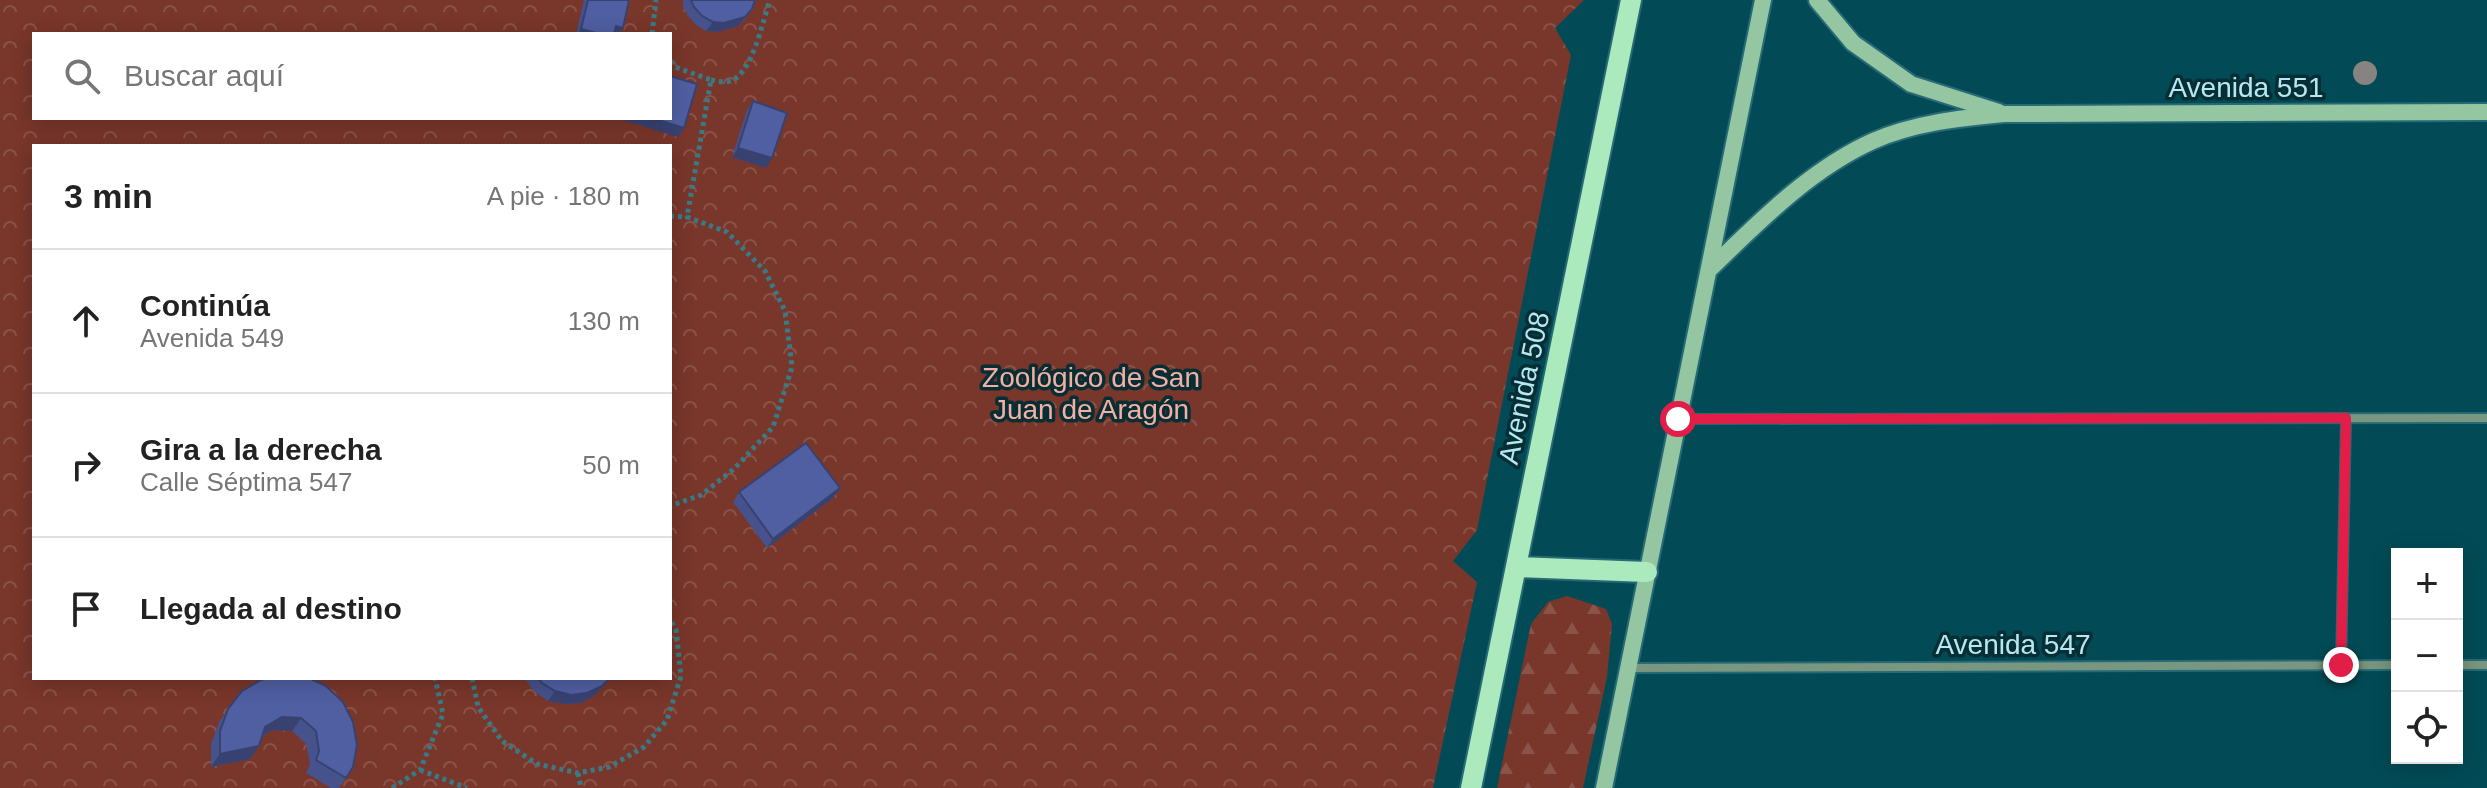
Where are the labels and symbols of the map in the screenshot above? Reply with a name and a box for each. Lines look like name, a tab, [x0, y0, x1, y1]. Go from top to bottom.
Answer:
street label: Avenida 551	[2168, 72, 2324, 103]
street label: Avenida 508	[1493, 309, 1555, 467]
park label: Zoológico de San Juan de Aragón	[982, 362, 1200, 425]
route start	[1660, 401, 1696, 437]
street label: Avenida 547	[1935, 629, 2091, 660]
route end	[2323, 647, 2359, 683]

